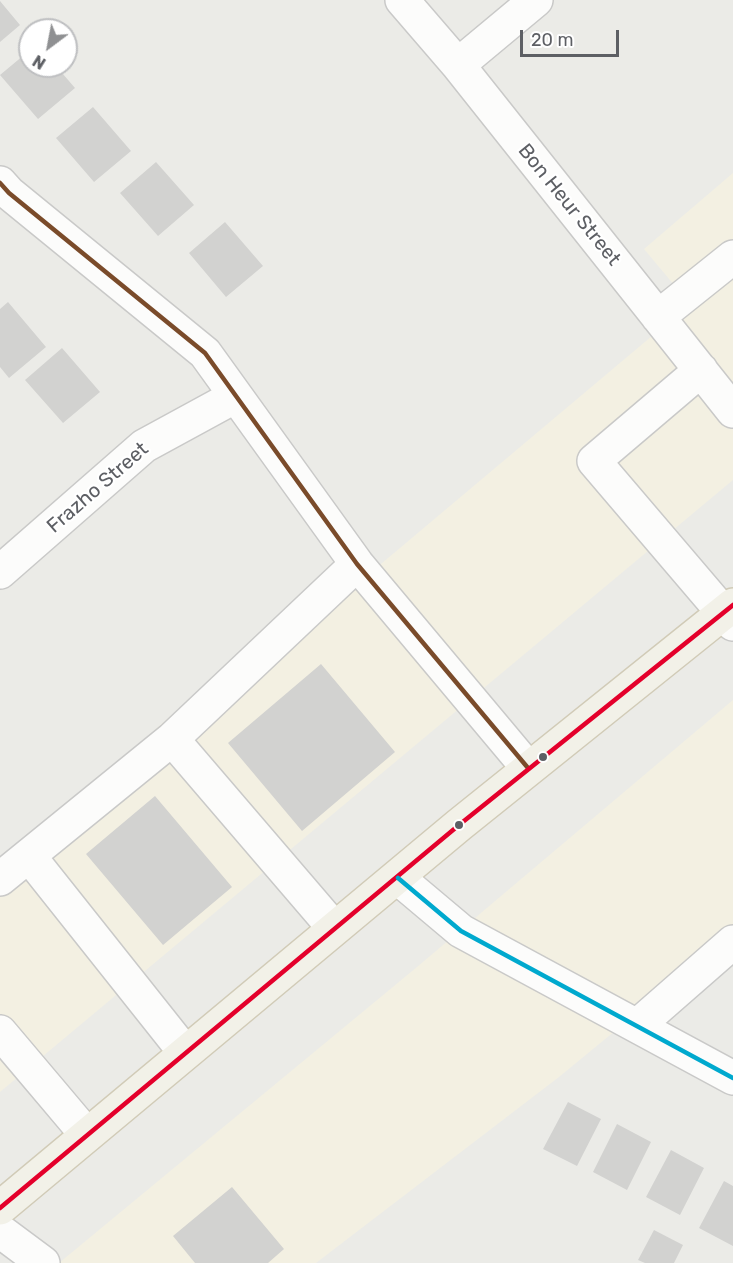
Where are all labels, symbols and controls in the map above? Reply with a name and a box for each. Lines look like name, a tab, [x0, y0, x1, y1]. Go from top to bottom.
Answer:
north arrow	[18, 18, 78, 78]
scale bar	[523, 18, 622, 56]
text: 20 m	[531, 29, 573, 51]
text: N	[29, 51, 49, 73]
street label: Bon Heur Street	[513, 139, 625, 271]
street label: Frazho Street	[42, 437, 154, 539]
unlabelled marker	[537, 751, 549, 763]
unlabelled marker	[453, 819, 465, 831]

